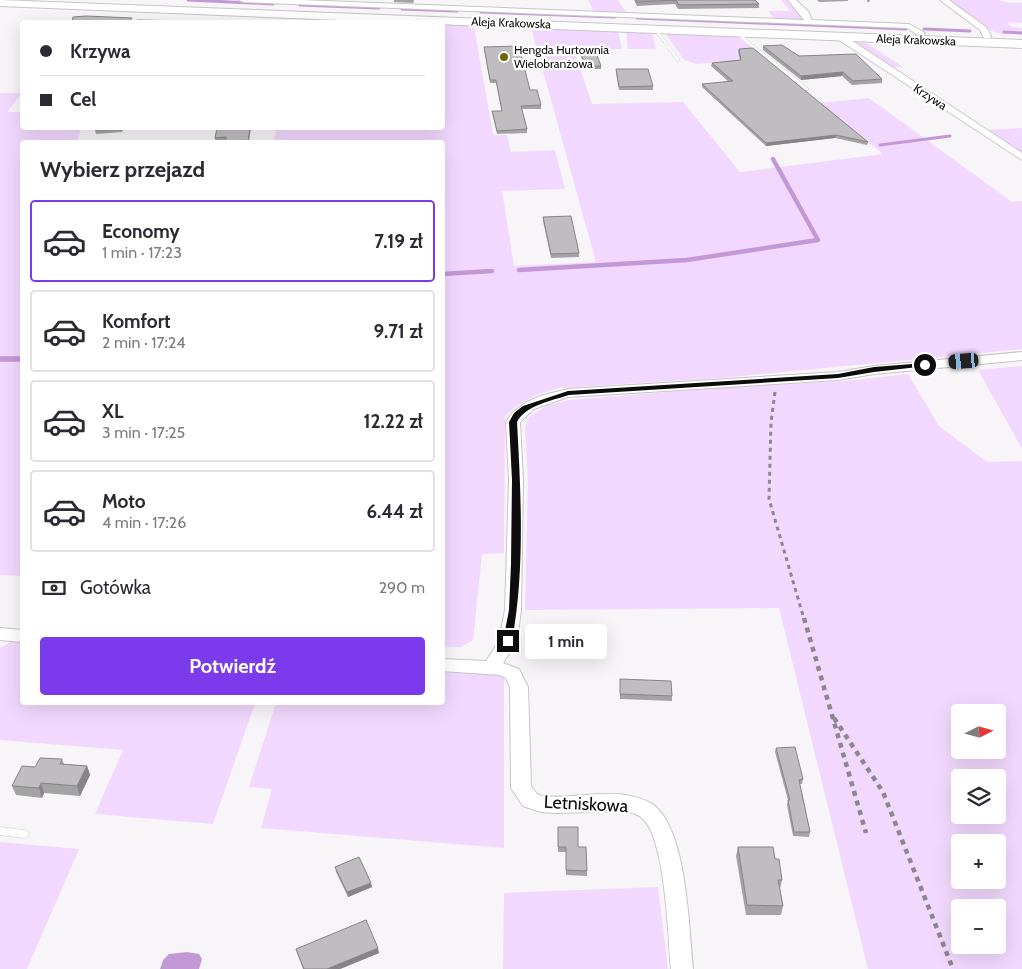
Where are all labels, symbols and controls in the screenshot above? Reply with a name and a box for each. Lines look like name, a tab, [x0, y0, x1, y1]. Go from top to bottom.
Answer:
street label: Aleja Krakowska	[471, 14, 551, 31]
street label: Aleja Krakowska	[876, 31, 956, 48]
text: Krzywa	[70, 40, 131, 63]
place label: Hengda Hurtownia Wielobranżowa	[514, 42, 609, 71]
marker: Hengda Hurtownia Wielobranżowa	[498, 51, 510, 63]
street label: Krzywa	[911, 80, 950, 113]
text: Cel	[70, 88, 96, 111]
text: Wybierz przejazd	[40, 156, 205, 183]
icon: car	[42, 219, 87, 264]
text: Economy	[102, 220, 180, 243]
text: 7.19 zł	[374, 230, 423, 253]
text: 1 min · 17:23	[102, 243, 182, 262]
icon: car	[42, 309, 87, 354]
text: Komfort	[102, 310, 171, 333]
text: 9.71 zł	[374, 320, 423, 343]
text: 2 min · 17:24	[102, 333, 186, 352]
car	[948, 352, 979, 370]
route start	[914, 354, 936, 376]
icon: car	[42, 399, 87, 444]
text: XL	[102, 400, 123, 423]
text: 12.22 zł	[363, 410, 423, 433]
text: 3 min · 17:25	[102, 423, 185, 442]
icon: car	[42, 489, 87, 534]
text: Moto	[102, 490, 146, 513]
text: 6.44 zł	[366, 500, 423, 523]
text: 4 min · 17:26	[102, 513, 186, 532]
icon: cash	[40, 574, 68, 602]
text: Gotówka	[80, 576, 151, 599]
text: 290 m	[379, 578, 425, 597]
callout: 1 min	[526, 624, 608, 658]
route end	[497, 630, 519, 652]
text: 1 min	[548, 632, 584, 651]
button: Potwierdź	[40, 637, 425, 695]
north arrow	[951, 704, 1006, 759]
map controls	[951, 704, 1006, 954]
button: layers	[951, 769, 1006, 824]
street label: Letniskowa	[543, 791, 629, 817]
button: +	[951, 834, 1006, 889]
button: −	[951, 899, 1006, 954]

